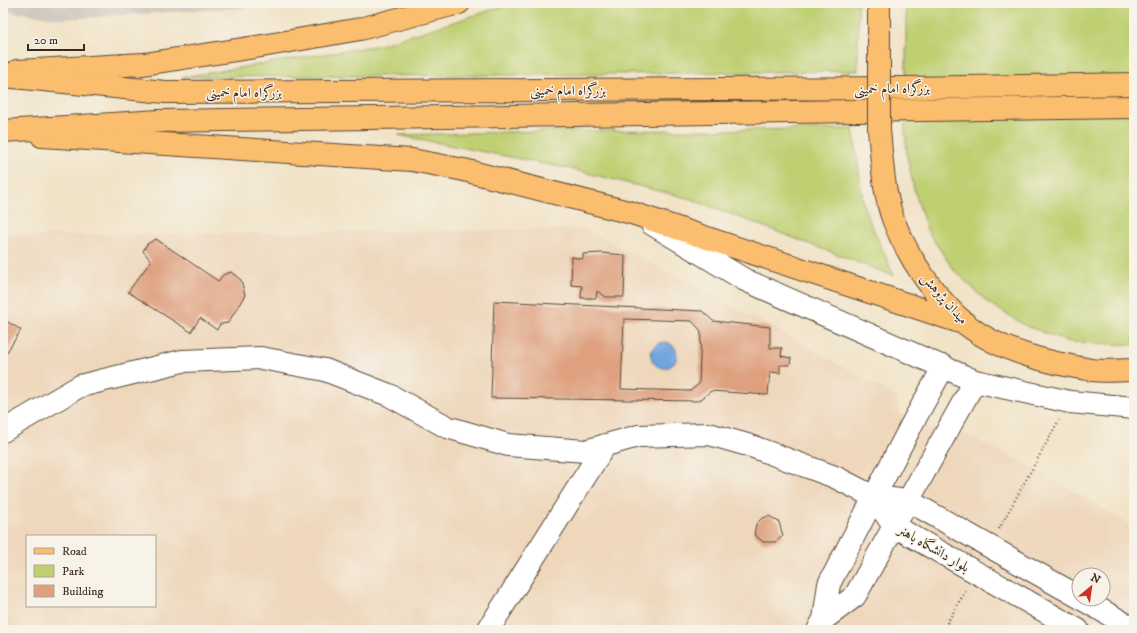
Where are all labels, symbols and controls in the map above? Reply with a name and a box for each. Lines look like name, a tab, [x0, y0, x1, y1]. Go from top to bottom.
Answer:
scale bar	[28, 26, 84, 52]
text: 20 m	[34, 33, 58, 48]
street label: بزرگراه امام خمینی	[854, 78, 931, 102]
street label: بزرگراه امام خمینی	[530, 81, 607, 103]
street label: بزرگراه امام خمینی	[206, 83, 283, 105]
street label: میدان پژوهش	[917, 269, 972, 328]
street label: بلوار دانشگاه باهنر	[893, 519, 973, 577]
legend	[26, 535, 156, 607]
text: Road	[62, 544, 87, 559]
text: Park	[62, 564, 84, 579]
north arrow	[1071, 567, 1111, 607]
text: N	[1088, 571, 1103, 587]
text: Building	[62, 584, 103, 599]

